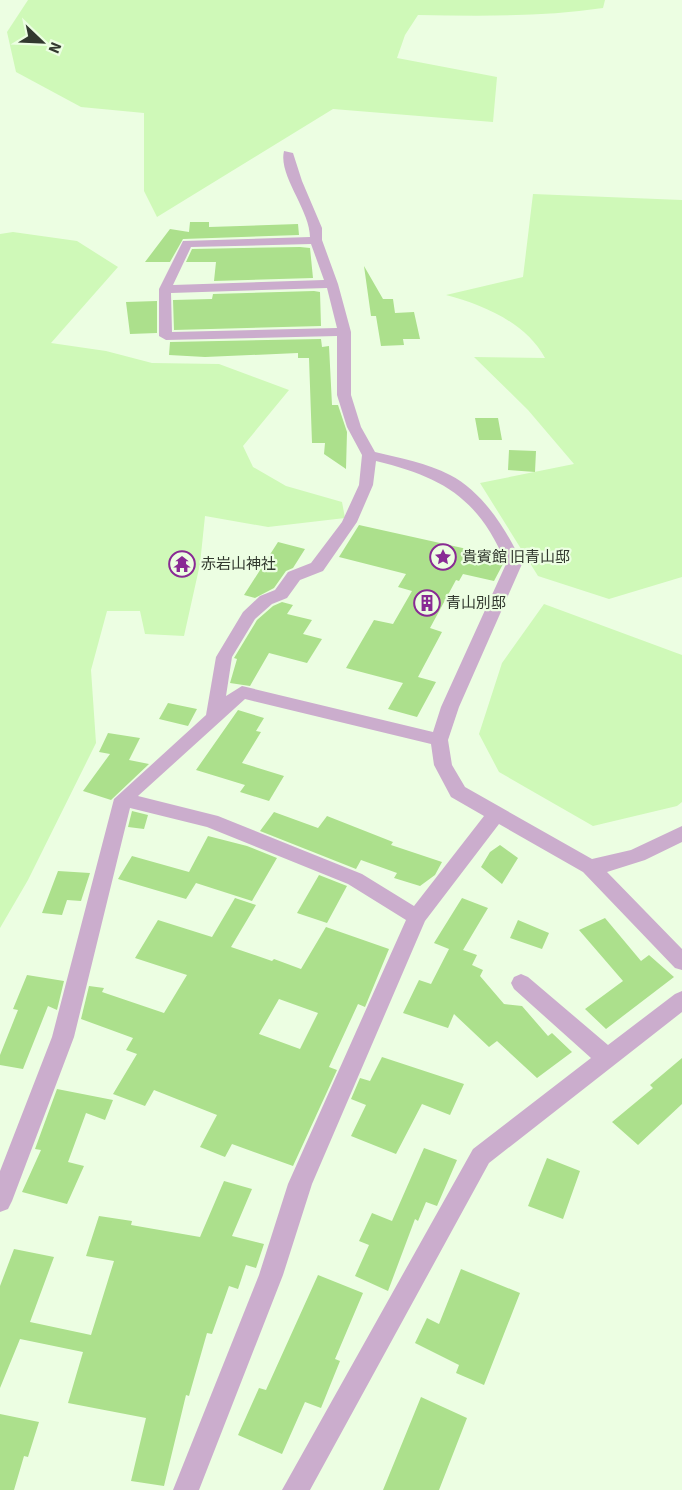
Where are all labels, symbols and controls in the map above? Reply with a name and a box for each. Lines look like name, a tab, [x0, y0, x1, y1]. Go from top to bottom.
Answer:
north arrow	[12, 12, 72, 72]
text: N	[43, 38, 67, 57]
place icon: 貴賓館 旧青山邸	[428, 542, 458, 572]
place label: 貴賓館 旧青山邸	[462, 547, 570, 568]
temple icon: 赤岩山神社	[167, 549, 197, 579]
place label: 赤岩山神社	[201, 554, 276, 575]
building icon: 青山別邸	[412, 588, 442, 618]
place label: 青山別邸	[446, 593, 506, 614]

